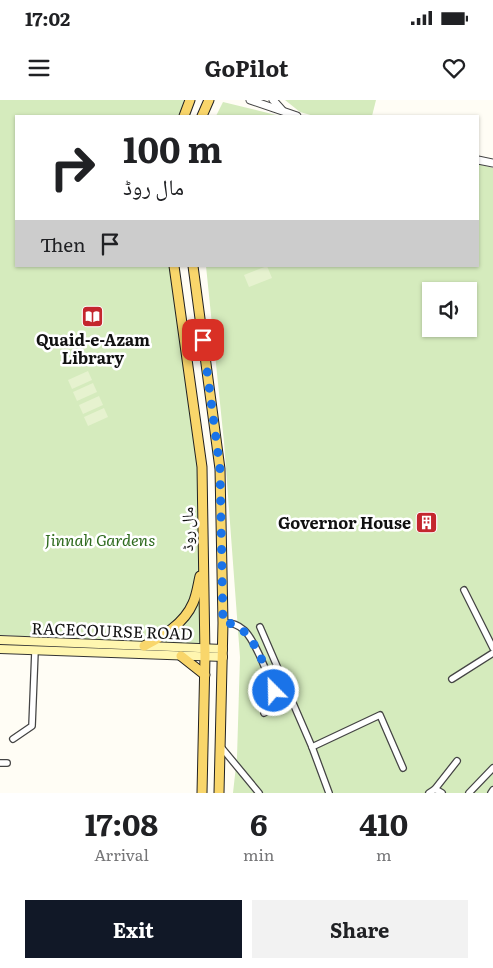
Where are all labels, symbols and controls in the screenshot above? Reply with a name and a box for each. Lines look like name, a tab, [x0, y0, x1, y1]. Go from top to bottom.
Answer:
text: 17:02	[25, 4, 70, 32]
text: GoPilot	[204, 51, 289, 84]
icon: menu	[25, 54, 53, 82]
icon: heart	[440, 54, 468, 82]
text: 100 m	[123, 122, 223, 174]
icon: right	[40, 135, 105, 200]
text: مال روڈ	[123, 169, 184, 202]
text: Then	[40, 230, 86, 258]
icon: arrive	[96, 230, 124, 258]
map controls	[422, 282, 477, 337]
button: sound	[422, 282, 477, 337]
library icon: Quaid-e-Azam Library	[81, 304, 105, 328]
pin	[182, 319, 224, 361]
icon: arrive	[189, 326, 217, 354]
place label: Quaid-e-Azam Library	[36, 327, 150, 369]
street label: مال روڈ	[174, 507, 198, 551]
place label: Governor House	[278, 510, 411, 534]
building icon: Governor House	[415, 511, 439, 535]
park label: Jinnah Gardens	[45, 527, 155, 551]
street label: RACECOURSE ROAD	[31, 615, 193, 645]
position arrow	[247, 664, 299, 716]
text: 17:08	[85, 801, 158, 845]
text: 6	[250, 801, 267, 845]
text: 410	[359, 801, 408, 845]
text: Arrival	[94, 842, 149, 866]
text: min	[243, 842, 274, 866]
text: m	[376, 842, 391, 866]
button: Exit	[25, 900, 242, 958]
button: Share	[252, 900, 468, 958]

